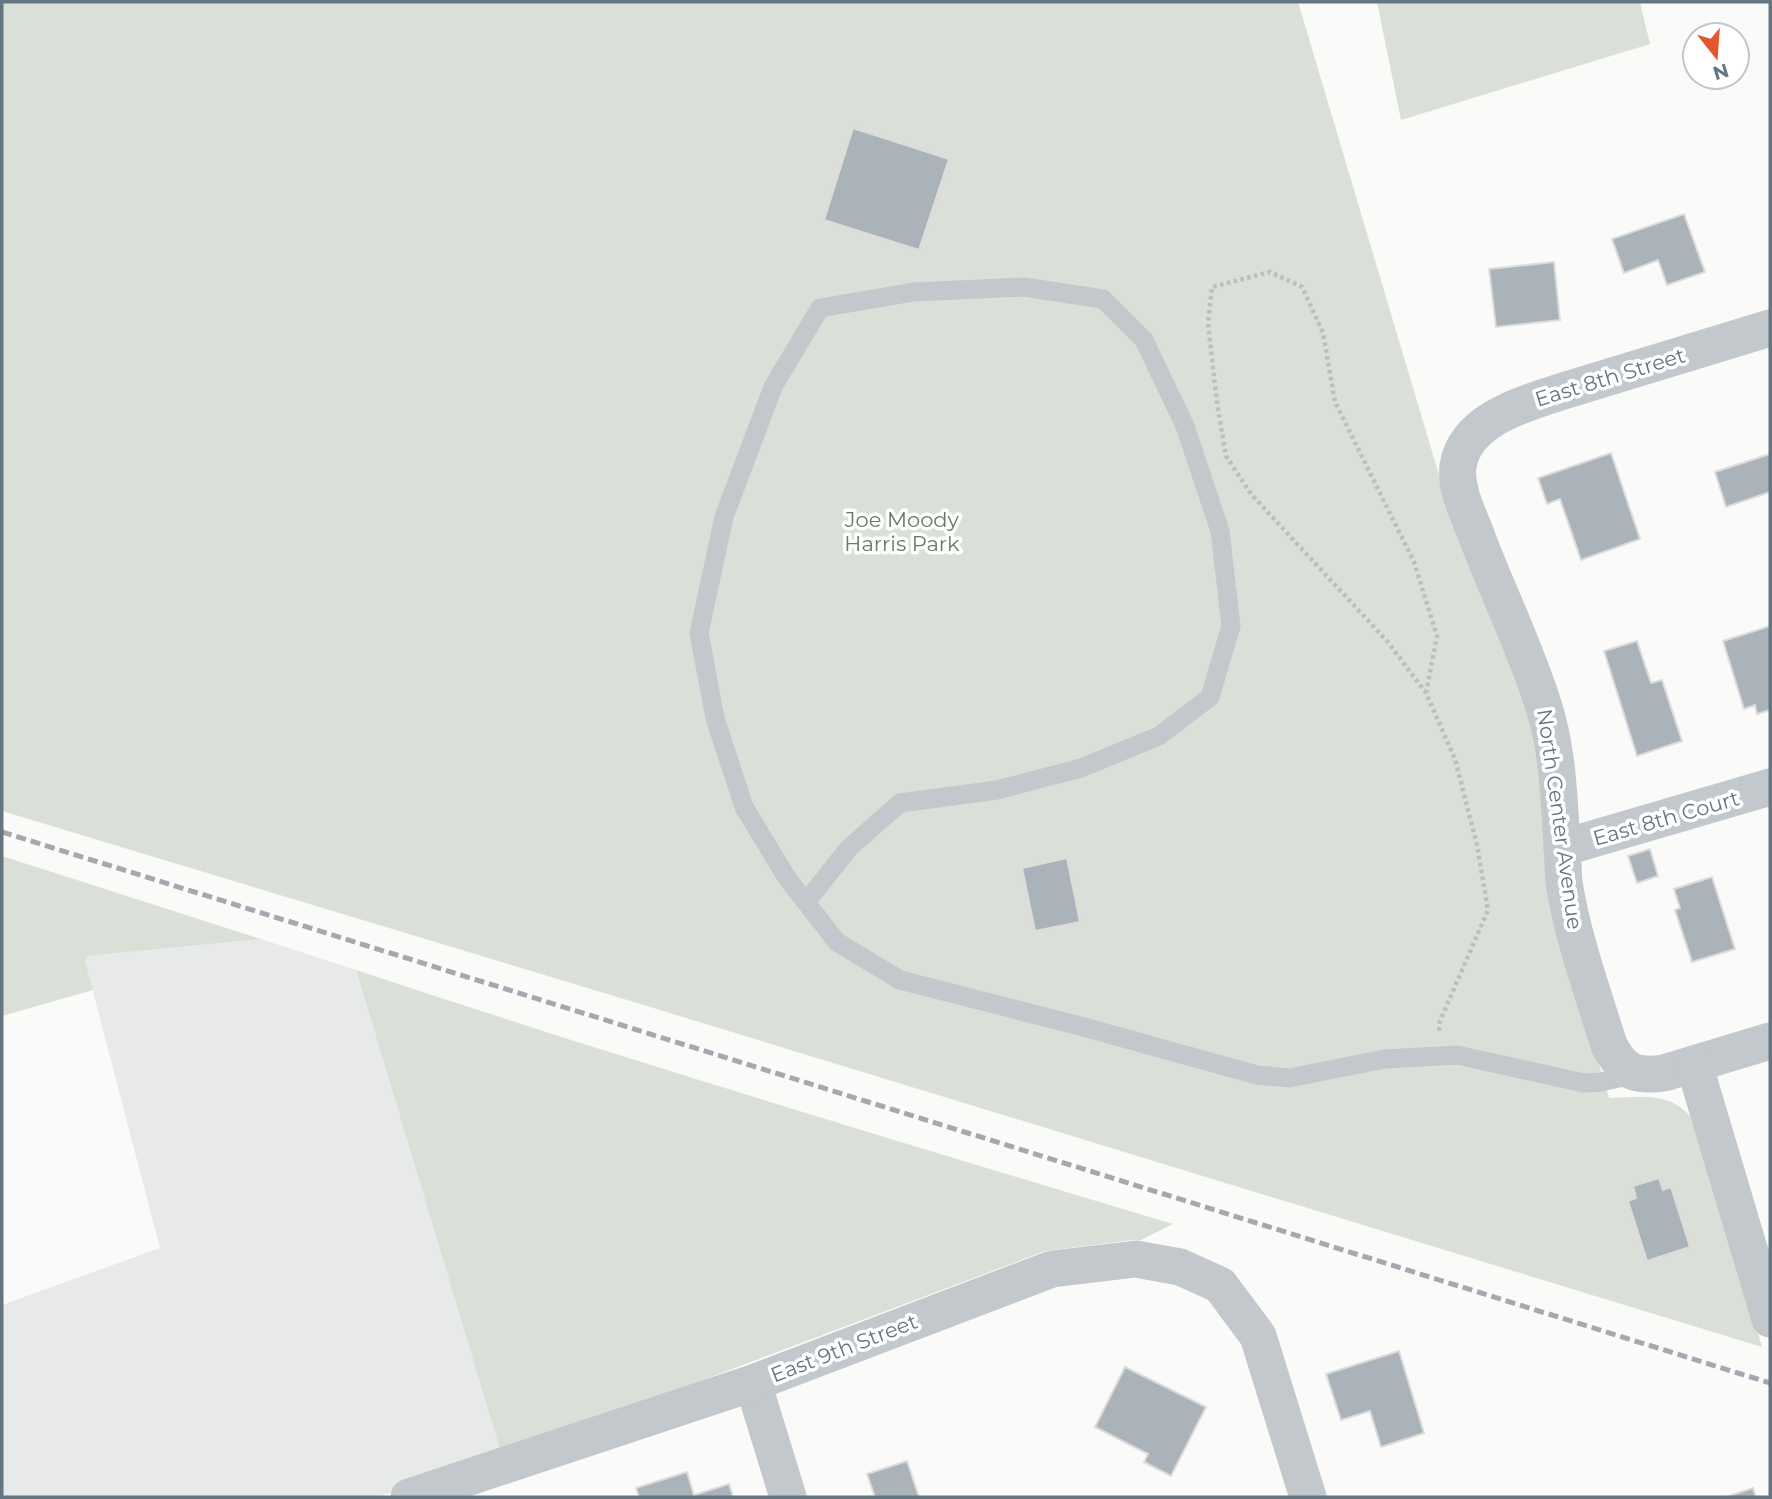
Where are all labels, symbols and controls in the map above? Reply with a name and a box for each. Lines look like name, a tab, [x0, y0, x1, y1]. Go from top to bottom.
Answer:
north arrow	[1681, 21, 1751, 91]
text: N	[1710, 59, 1732, 85]
street label: East 8th Street	[1532, 342, 1688, 412]
park label: Joe Moody Harris Park	[844, 507, 960, 556]
street label: North Center Avenue	[1532, 707, 1588, 931]
street label: East 8th Court	[1590, 785, 1742, 851]
street label: East 9th Street	[767, 1309, 921, 1387]

